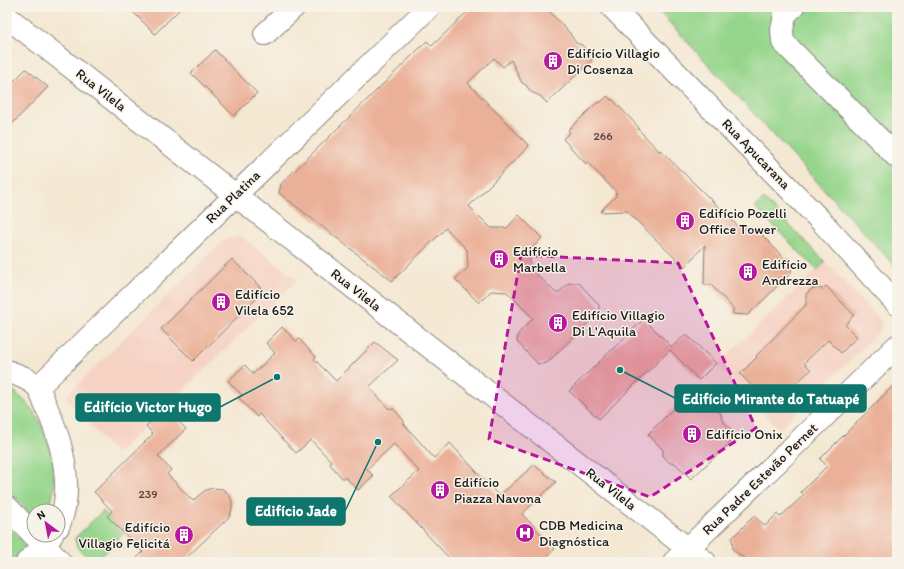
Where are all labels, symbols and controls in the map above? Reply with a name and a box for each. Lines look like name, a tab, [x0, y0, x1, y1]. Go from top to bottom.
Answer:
place label: Edifício Villagio Di Cosenza	[567, 45, 660, 78]
building icon: Edifício Villagio Di Cosenza	[542, 50, 564, 72]
street label: Rua Vilela	[72, 65, 130, 115]
street label: Rua Apucarana	[718, 115, 794, 193]
house number: 266	[593, 129, 613, 143]
street label: Rua Platina	[202, 167, 264, 227]
place label: Edifício Pozelli Office Tower	[699, 205, 787, 238]
building icon: Edifício Pozelli Office Tower	[674, 210, 696, 232]
place label: Edifício Marbella	[513, 243, 567, 276]
building icon: Edifício Marbella	[488, 248, 510, 270]
place label: Edifício Andrezza	[762, 256, 818, 289]
building icon: Edifício Andrezza	[737, 261, 759, 283]
street label: Rua Vilela	[327, 265, 385, 315]
place label: Edifício Vilela 652	[235, 286, 295, 319]
building icon: Edifício Vilela 652	[210, 291, 232, 313]
place label: Edifício Villagio Di L'Aquila	[572, 307, 665, 340]
building icon: Edifício Villagio Di L'Aquila	[547, 312, 569, 334]
callout: Edifício Mirante do Tatuapé	[675, 385, 866, 412]
text: Edifício Mirante do Tatuapé	[683, 390, 859, 409]
callout: Edifício Victor Hugo	[76, 394, 220, 421]
text: Edifício Victor Hugo	[84, 398, 212, 417]
street label: Rua Padre Estevão Pernet	[699, 419, 821, 539]
building icon: Edifício Onix	[681, 423, 703, 445]
place label: Edifício Onix	[706, 426, 783, 443]
street label: Rua Vilela	[582, 464, 640, 514]
place label: Edifício Piazza Navona	[454, 474, 542, 507]
building icon: Edifício Piazza Navona	[429, 479, 451, 501]
house number: 239	[138, 487, 158, 501]
callout: Edifício Jade	[247, 498, 345, 525]
text: Edifício Jade	[255, 502, 337, 520]
north arrow	[26, 503, 66, 543]
text: N	[34, 507, 48, 522]
place label: CDB Medicina Diagnóstica	[539, 517, 624, 550]
place label: Edifício Villagio Felicitá	[78, 519, 171, 552]
hospital icon: CDB Medicina Diagnóstica	[514, 522, 536, 544]
building icon: Edifício Villagio Felicitá	[173, 524, 195, 546]

